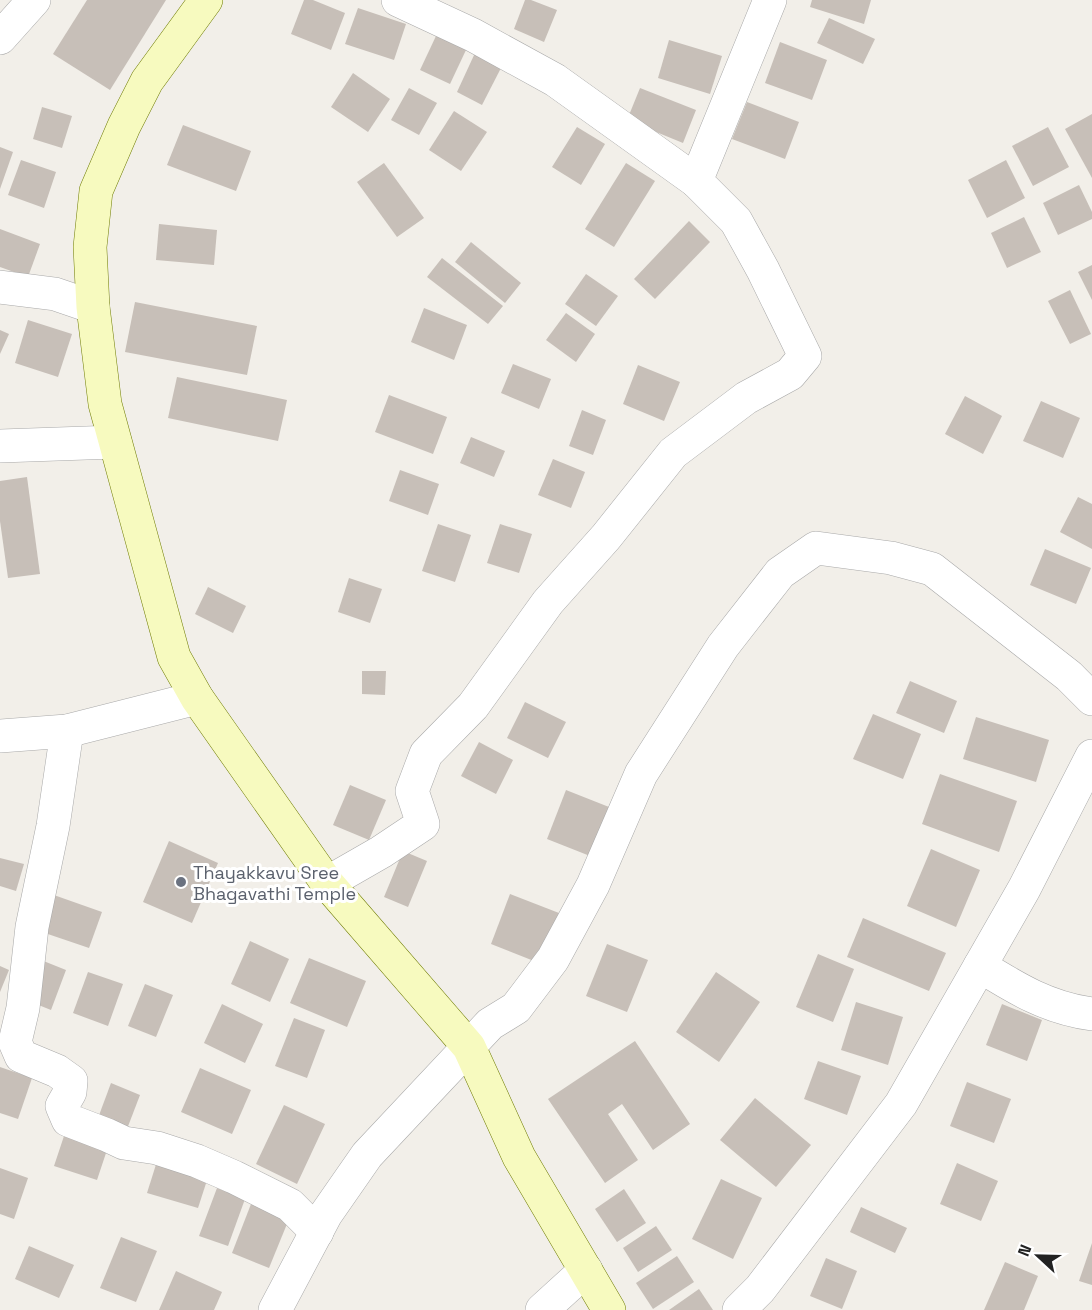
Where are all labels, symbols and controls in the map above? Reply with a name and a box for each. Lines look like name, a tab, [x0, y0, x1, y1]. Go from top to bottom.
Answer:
place label: Thayakkavu Sree Bhagavathi Temple	[193, 861, 356, 905]
marker: Thayakkavu Sree Bhagavathi Temple	[174, 875, 188, 889]
north arrow	[1008, 1226, 1068, 1286]
text: N	[1013, 1242, 1036, 1259]

